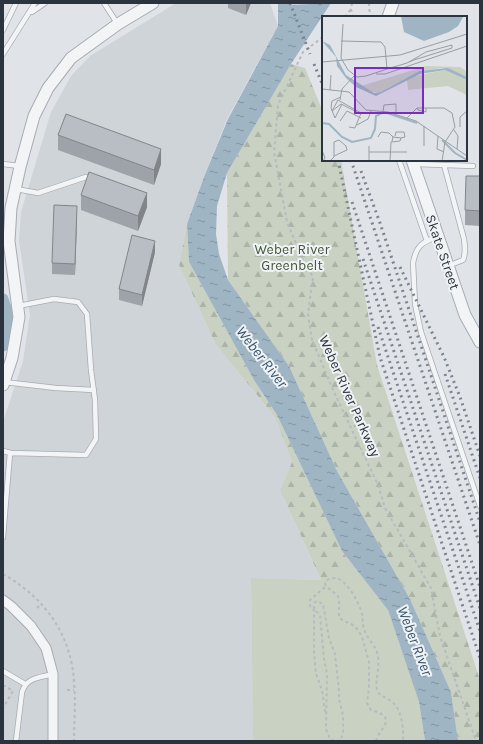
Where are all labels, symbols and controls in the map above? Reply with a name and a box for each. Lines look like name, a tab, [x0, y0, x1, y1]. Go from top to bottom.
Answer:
inset map	[322, 16, 467, 161]
street label: Skate Street	[422, 212, 463, 292]
park label: Weber River Greenbelt	[254, 241, 331, 274]
water label: Weber River	[232, 323, 292, 392]
street label: Weber River Parkway	[315, 333, 384, 460]
water label: Weber River	[394, 604, 437, 679]

